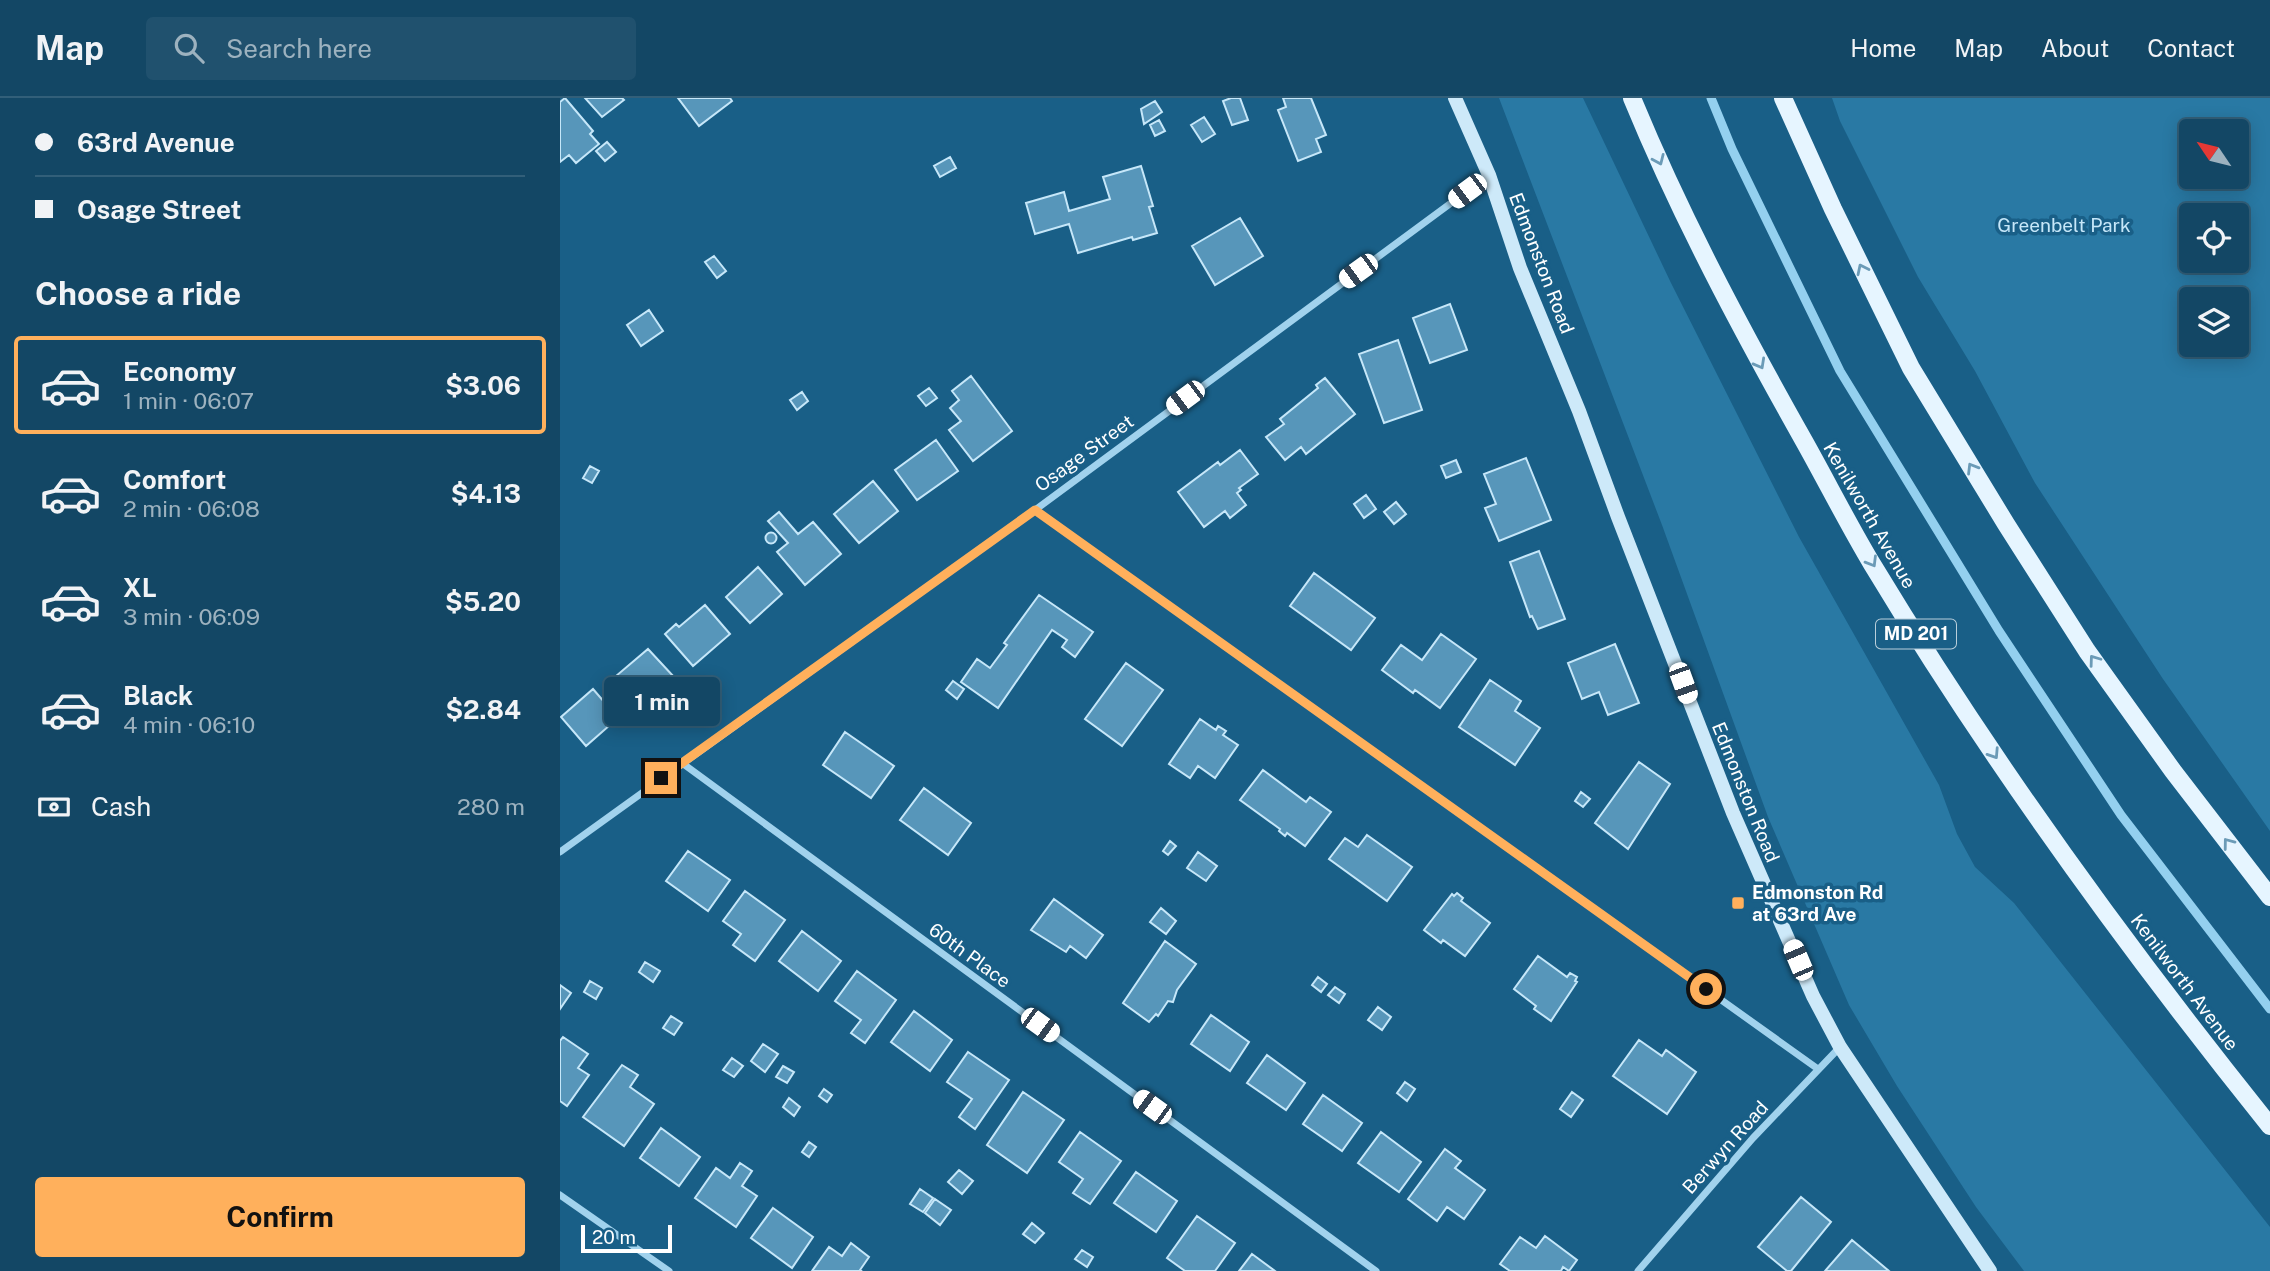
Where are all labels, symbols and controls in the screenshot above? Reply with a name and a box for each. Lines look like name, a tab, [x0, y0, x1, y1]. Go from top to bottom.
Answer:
search box	[146, 17, 636, 80]
text: Map	[35, 29, 104, 67]
icon: search	[170, 29, 208, 67]
text: Search here	[226, 33, 372, 64]
text: Home	[1850, 34, 1916, 62]
text: Map	[1954, 34, 2003, 62]
text: About	[2041, 34, 2109, 62]
text: Contact	[2147, 34, 2235, 62]
north arrow	[2179, 119, 2249, 189]
map controls	[2179, 119, 2249, 357]
text: 63rd Avenue	[77, 127, 235, 158]
one-way arrow	[1651, 153, 1665, 166]
car	[1444, 170, 1491, 212]
street label: Edmonston Road	[1505, 189, 1579, 337]
text: Osage Street	[77, 194, 241, 225]
button: locate	[2179, 203, 2249, 273]
park label: Greenbelt Park	[1997, 214, 2131, 236]
car	[1335, 250, 1382, 292]
one-way arrow	[1857, 264, 1871, 276]
text: Choose a ride	[35, 275, 241, 312]
button: layers	[2179, 287, 2249, 357]
icon: car	[39, 354, 102, 417]
text: Economy	[123, 356, 236, 387]
one-way arrow	[1752, 357, 1765, 369]
text: $3.06	[445, 370, 521, 401]
car	[1162, 377, 1209, 419]
text: 1 min · 06:07	[123, 387, 254, 414]
street label: Osage Street	[1030, 410, 1138, 496]
street label: Kenilworth Avenue	[1819, 438, 1921, 592]
icon: car	[39, 462, 102, 525]
one-way arrow	[1967, 462, 1980, 475]
text: Comfort	[123, 464, 226, 495]
text: $4.13	[451, 478, 521, 509]
text: 2 min · 06:08	[123, 495, 260, 522]
one-way arrow	[1864, 555, 1877, 568]
icon: car	[39, 570, 102, 633]
text: XL	[123, 572, 157, 603]
text: $5.20	[445, 586, 521, 617]
text: 3 min · 06:09	[123, 603, 260, 630]
road number: MD 201	[1876, 620, 1956, 648]
one-way arrow	[2090, 655, 2102, 668]
car	[1666, 660, 1701, 706]
callout: 1 min	[603, 676, 719, 726]
icon: car	[39, 678, 102, 741]
text: Black	[123, 680, 193, 711]
text: 1 min	[634, 688, 690, 715]
text: $2.84	[445, 694, 521, 725]
text: 4 min · 06:10	[123, 711, 255, 738]
street label: Edmonston Road	[1708, 719, 1784, 865]
one-way arrow	[1986, 747, 1999, 760]
route end	[645, 762, 677, 794]
icon: cash	[35, 788, 73, 826]
text: Cash	[91, 791, 151, 822]
text: 280 m	[457, 793, 525, 820]
one-way arrow	[2224, 838, 2237, 851]
place label: Edmonston Rd at 63rd Ave	[1752, 881, 1883, 925]
marker: Edmonston Rd at 63rd Ave	[1730, 895, 1746, 911]
street label: Kenilworth Avenue	[2127, 909, 2243, 1055]
street label: 60th Place	[925, 918, 1015, 992]
car	[1781, 937, 1816, 983]
route start	[1690, 973, 1722, 1005]
car	[1017, 1004, 1064, 1046]
car	[1129, 1086, 1176, 1128]
street label: Berwyn Road	[1678, 1096, 1772, 1198]
button: Confirm	[35, 1177, 525, 1257]
scale bar	[581, 1222, 672, 1254]
text: 20 m	[592, 1226, 636, 1248]

